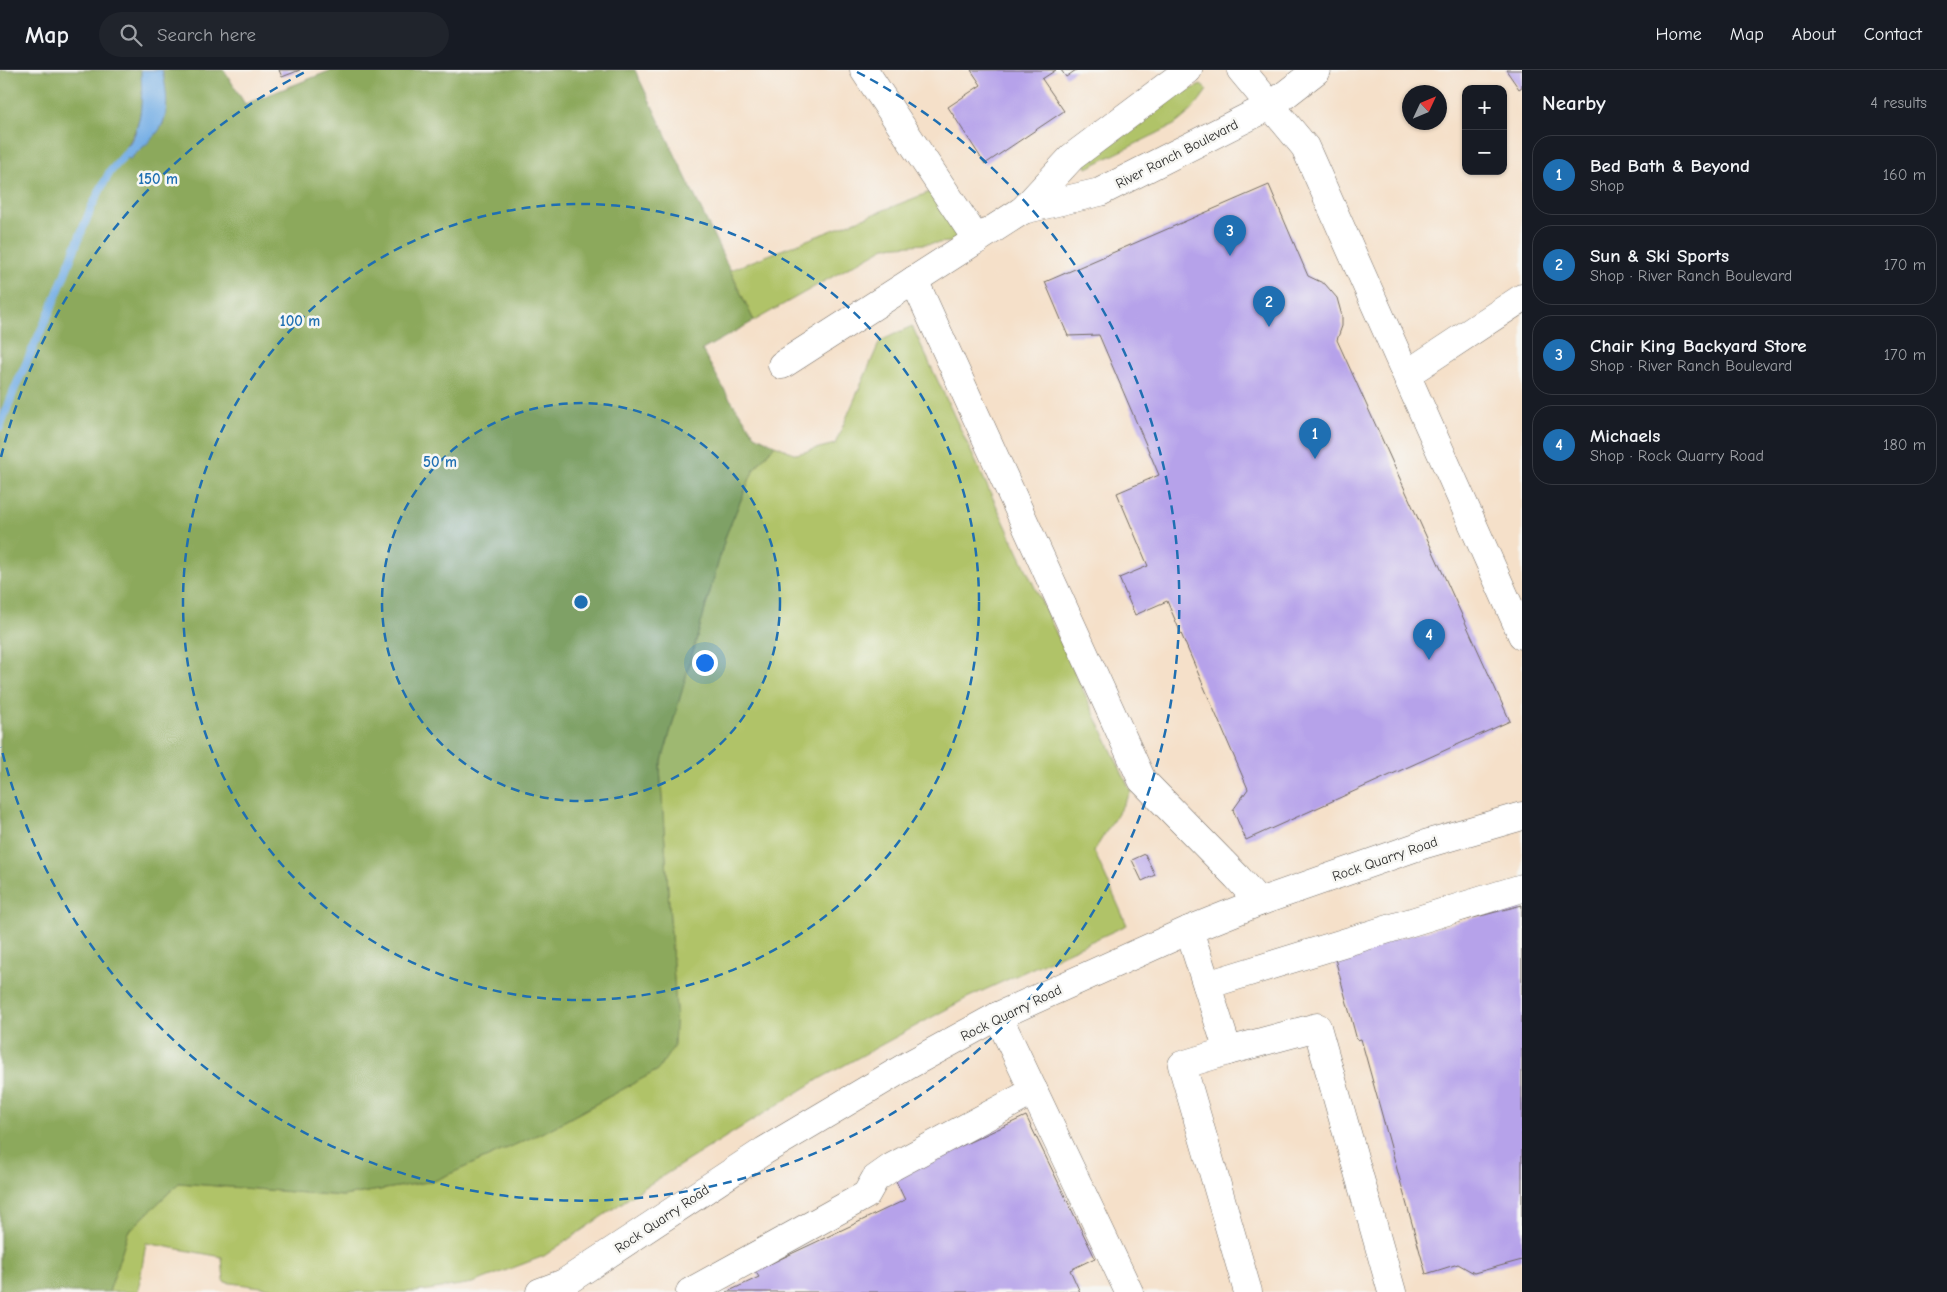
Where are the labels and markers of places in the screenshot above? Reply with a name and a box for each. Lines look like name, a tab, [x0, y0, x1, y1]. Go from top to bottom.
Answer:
pin: 3	[1214, 215, 1246, 256]
pin: 2	[1253, 286, 1285, 327]
pin: 1	[1299, 418, 1331, 459]
centre of rings	[572, 593, 590, 611]
pin: 4	[1413, 619, 1445, 660]

